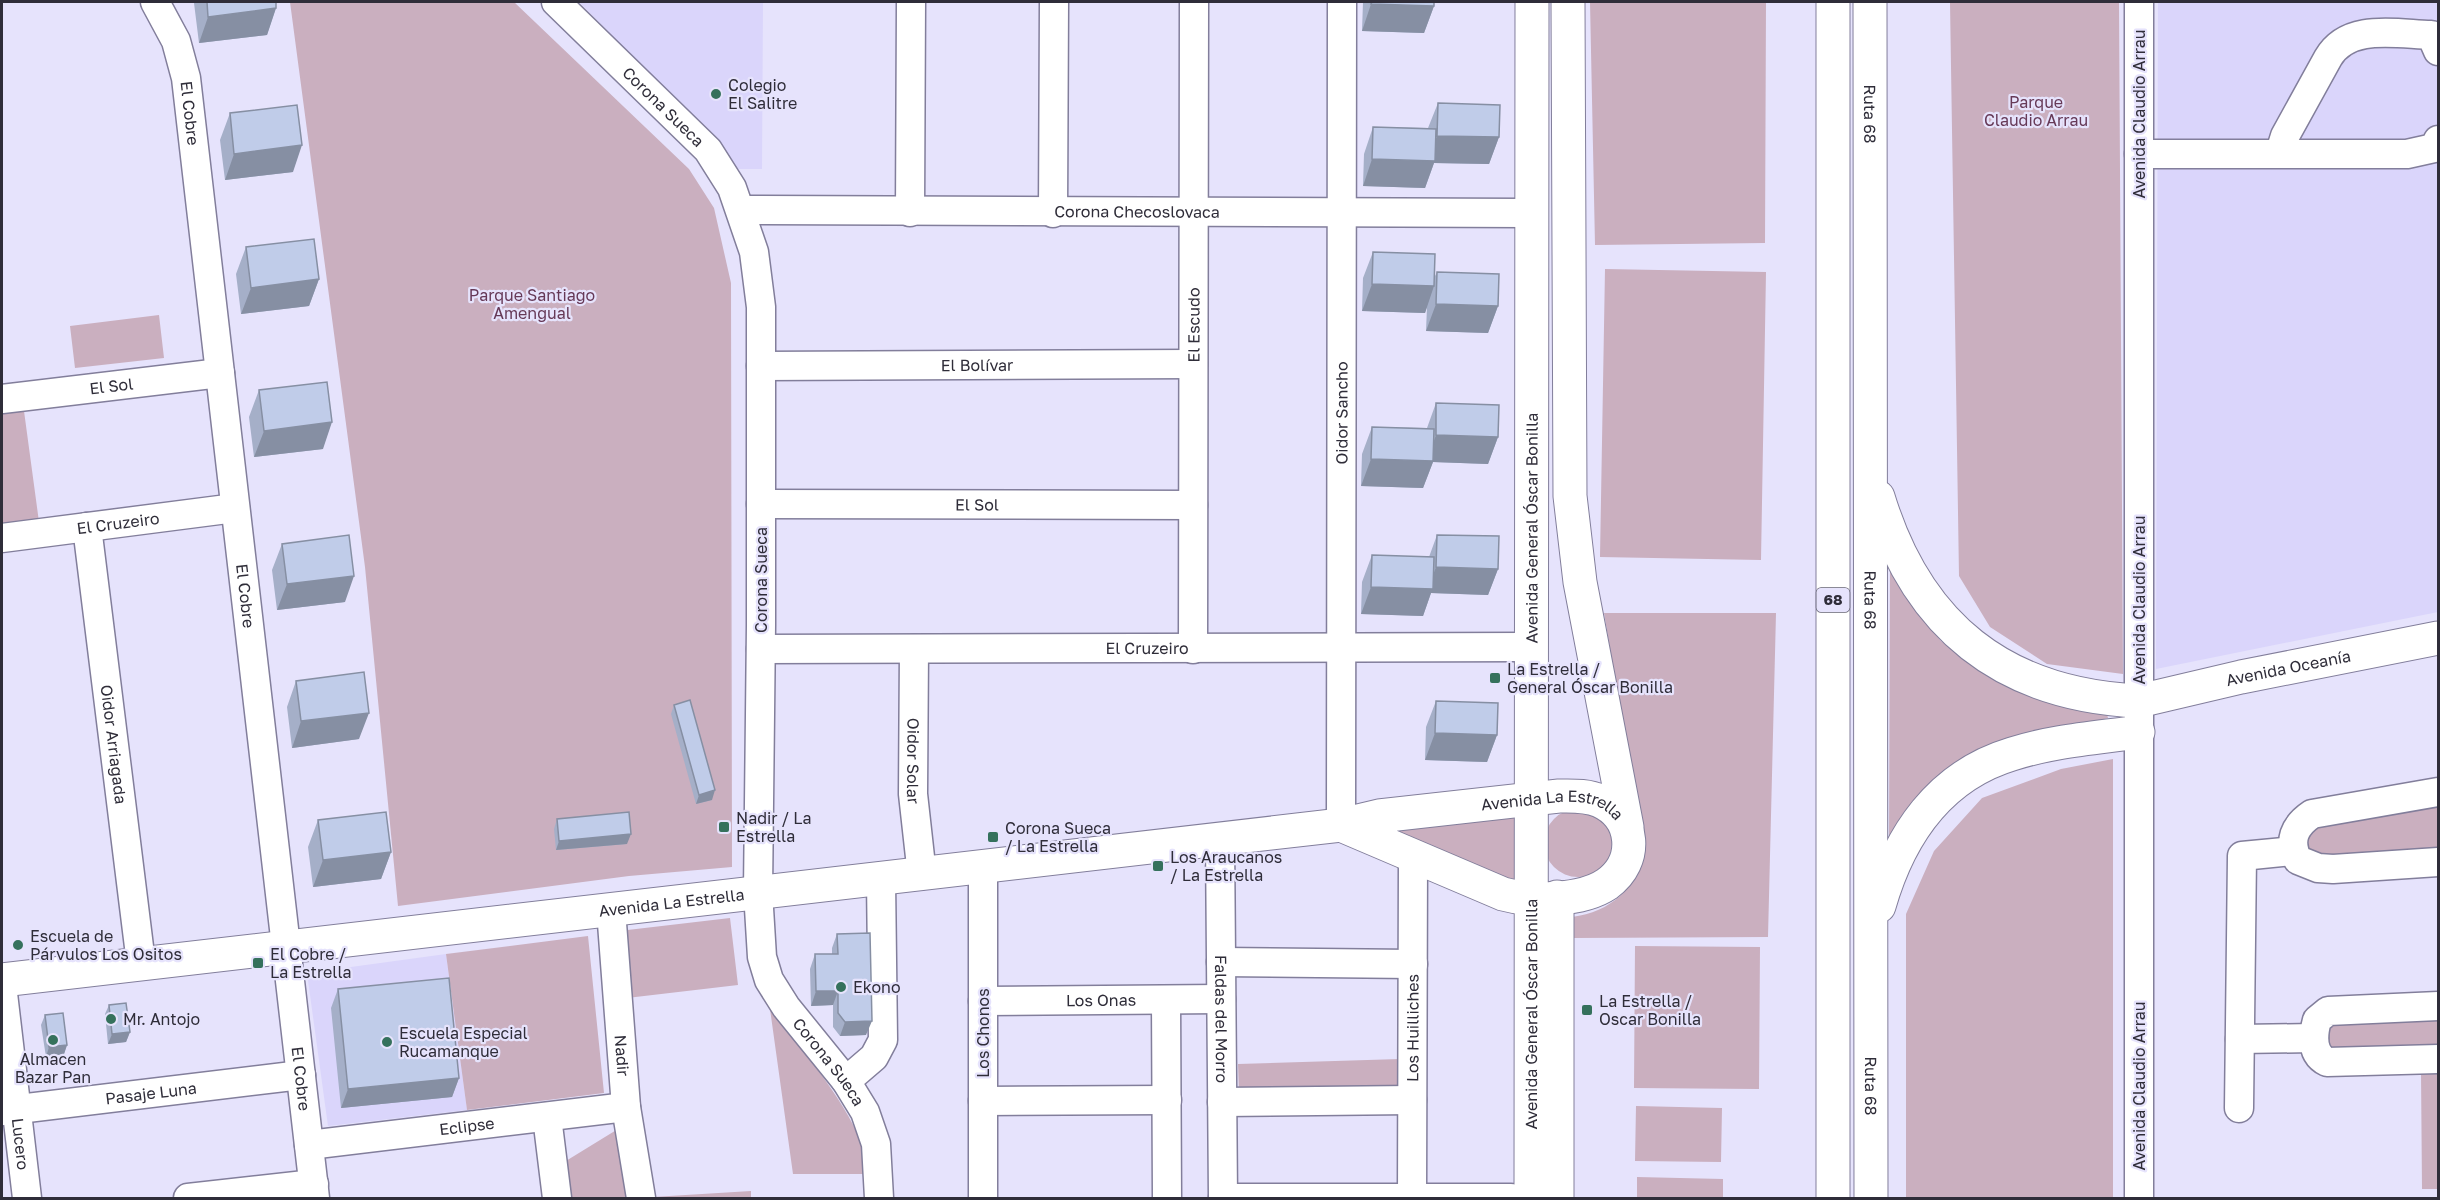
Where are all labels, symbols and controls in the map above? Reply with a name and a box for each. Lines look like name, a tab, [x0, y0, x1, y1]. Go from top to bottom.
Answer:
street label: Avenida Claudio Arrau	[2129, 30, 2149, 198]
street label: Corona Sueca	[618, 62, 708, 151]
place label: Colegio El Salitre	[728, 75, 797, 113]
street label: El Cobre	[176, 80, 204, 146]
street label: Ruta 68	[1860, 84, 1880, 144]
marker: Colegio El Salitre	[709, 87, 723, 101]
park label: Parque Claudio Arrau	[1984, 92, 2088, 130]
street label: Corona Checoslovaca	[1054, 201, 1220, 222]
park label: Parque Santiago Amengual	[469, 285, 595, 323]
street label: El Escudo	[1183, 287, 1204, 363]
street label: El Bolívar	[941, 355, 1013, 375]
street label: Oidor Sancho	[1331, 361, 1352, 465]
street label: El Sol	[88, 373, 134, 399]
street label: Avenida General Óscar Bonilla	[1521, 413, 1542, 643]
street label: El Sol	[955, 494, 999, 515]
street label: El Cruzeiro	[76, 508, 161, 538]
street label: Avenida Claudio Arrau	[2129, 516, 2149, 684]
street label: Corona Sueca	[751, 527, 771, 633]
street label: El Cobre	[232, 563, 259, 629]
street label: Ruta 68	[1860, 570, 1881, 630]
road number: 68	[1816, 588, 1850, 612]
street label: El Cruzeiro	[1105, 638, 1189, 658]
street label: Avenida Oceanía	[2224, 646, 2352, 690]
place label: La Estrella / General Óscar Bonilla	[1507, 659, 1673, 697]
marker: La Estrella / General Óscar Bonilla	[1488, 671, 1502, 685]
street label: Oidor Arriagada	[97, 683, 131, 805]
street label: Oidor Solar	[903, 718, 924, 805]
street label: Avenida La Estrella	[1480, 786, 1628, 824]
place label: Nadir / La Estrella	[736, 808, 812, 846]
place label: Corona Sueca / La Estrella	[1005, 818, 1111, 856]
marker: Nadir / La Estrella	[717, 820, 731, 834]
marker: Corona Sueca / La Estrella	[986, 830, 1000, 844]
place label: Los Araucanos / La Estrella	[1170, 847, 1282, 885]
marker: Los Araucanos / La Estrella	[1151, 859, 1165, 873]
street label: Avenida La Estrella	[598, 884, 745, 921]
street label: Avenida General Óscar Bonilla	[1521, 899, 1541, 1129]
place label: Escuela de Párvulos Los Ositos	[30, 926, 182, 964]
marker: Escuela de Párvulos Los Ositos	[11, 938, 25, 952]
place label: El Cobre / La Estrella	[270, 944, 352, 982]
street label: Faldas del Morro	[1211, 955, 1232, 1083]
marker: El Cobre / La Estrella	[251, 956, 265, 970]
street label: Los Huilliches	[1402, 974, 1423, 1082]
place label: Ekono	[853, 977, 901, 997]
marker: Ekono	[834, 980, 848, 994]
street label: Los Chonos	[973, 988, 993, 1078]
street label: Los Onas	[1066, 990, 1136, 1010]
place label: La Estrella / Oscar Bonilla	[1599, 991, 1701, 1029]
street label: Avenida Claudio Arrau	[2129, 1002, 2149, 1170]
marker: La Estrella / Oscar Bonilla	[1580, 1003, 1594, 1017]
place label: Mr. Antojo	[123, 1009, 200, 1029]
marker: Mr. Antojo	[104, 1012, 118, 1026]
street label: Corona Sueca	[789, 1014, 869, 1110]
place label: Escuela Especial Rucamanque	[399, 1023, 528, 1061]
marker: Almacen Bazar Pan	[46, 1033, 60, 1047]
street label: Nadir	[611, 1034, 634, 1077]
marker: Escuela Especial Rucamanque	[380, 1035, 394, 1049]
street label: El Cobre	[288, 1046, 315, 1112]
place label: Almacen Bazar Pan	[15, 1049, 91, 1087]
street label: Ruta 68	[1861, 1056, 1881, 1116]
street label: Pasaje Luna	[104, 1078, 198, 1108]
street label: Eclipse	[438, 1113, 496, 1139]
street label: Lucero	[8, 1117, 34, 1171]

